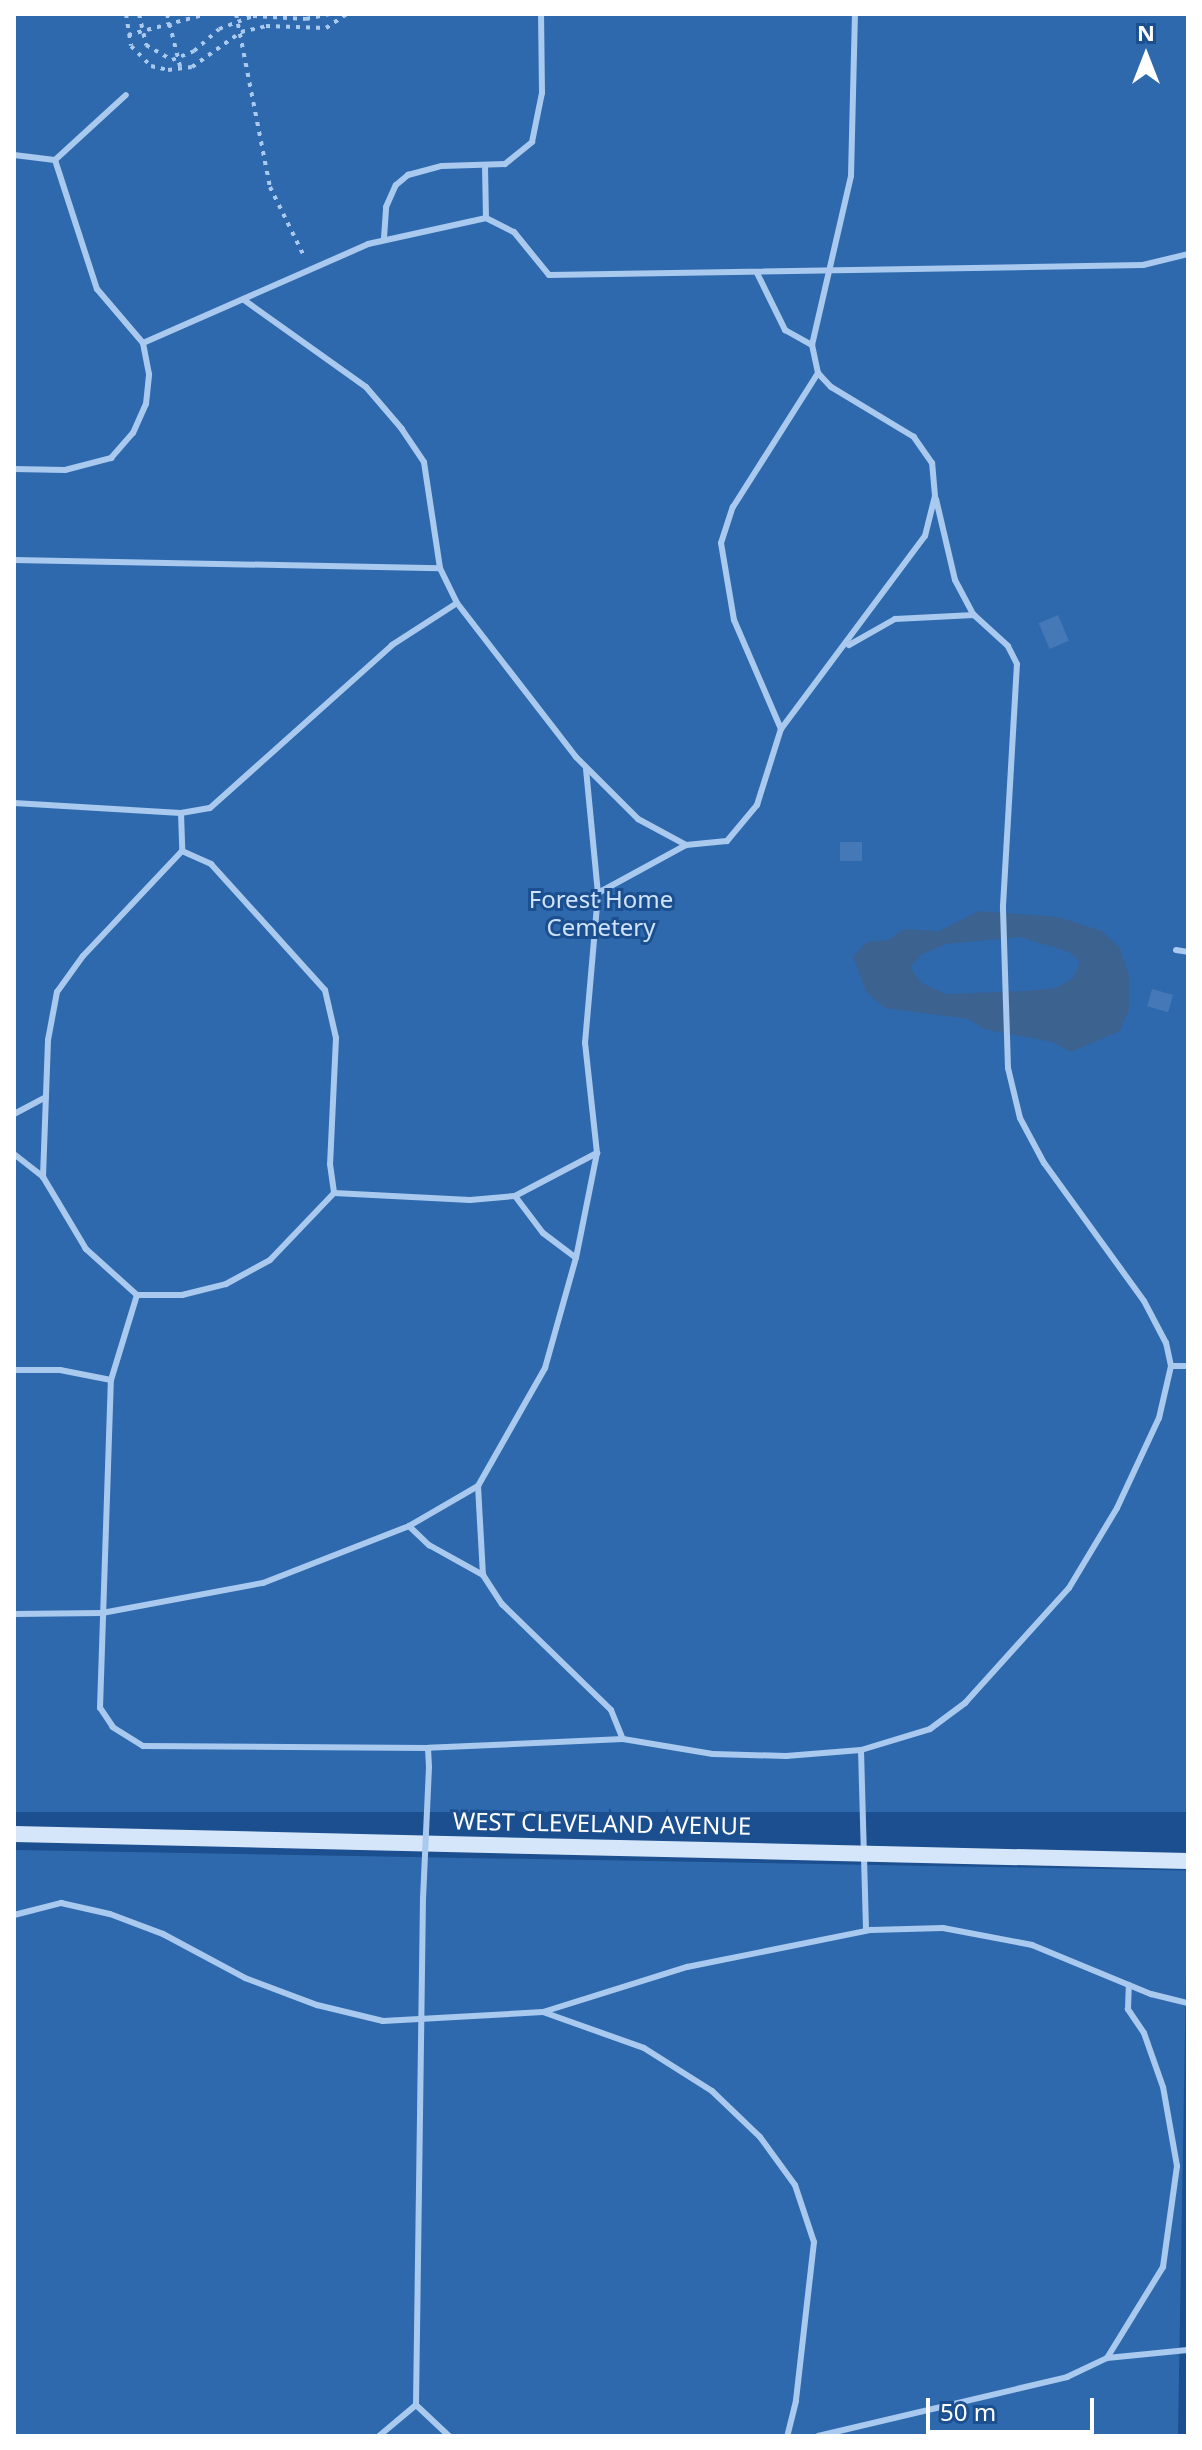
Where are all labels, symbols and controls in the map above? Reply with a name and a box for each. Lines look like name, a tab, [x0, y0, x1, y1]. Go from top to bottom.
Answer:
north arrow	[1106, 16, 1186, 96]
text: N	[1137, 17, 1155, 47]
park label: Forest Home Cemetery	[529, 885, 673, 941]
street label: WEST CLEVELAND AVENUE	[453, 1806, 751, 1840]
scale bar	[930, 2382, 1098, 2432]
text: 50 m	[940, 2395, 996, 2428]

